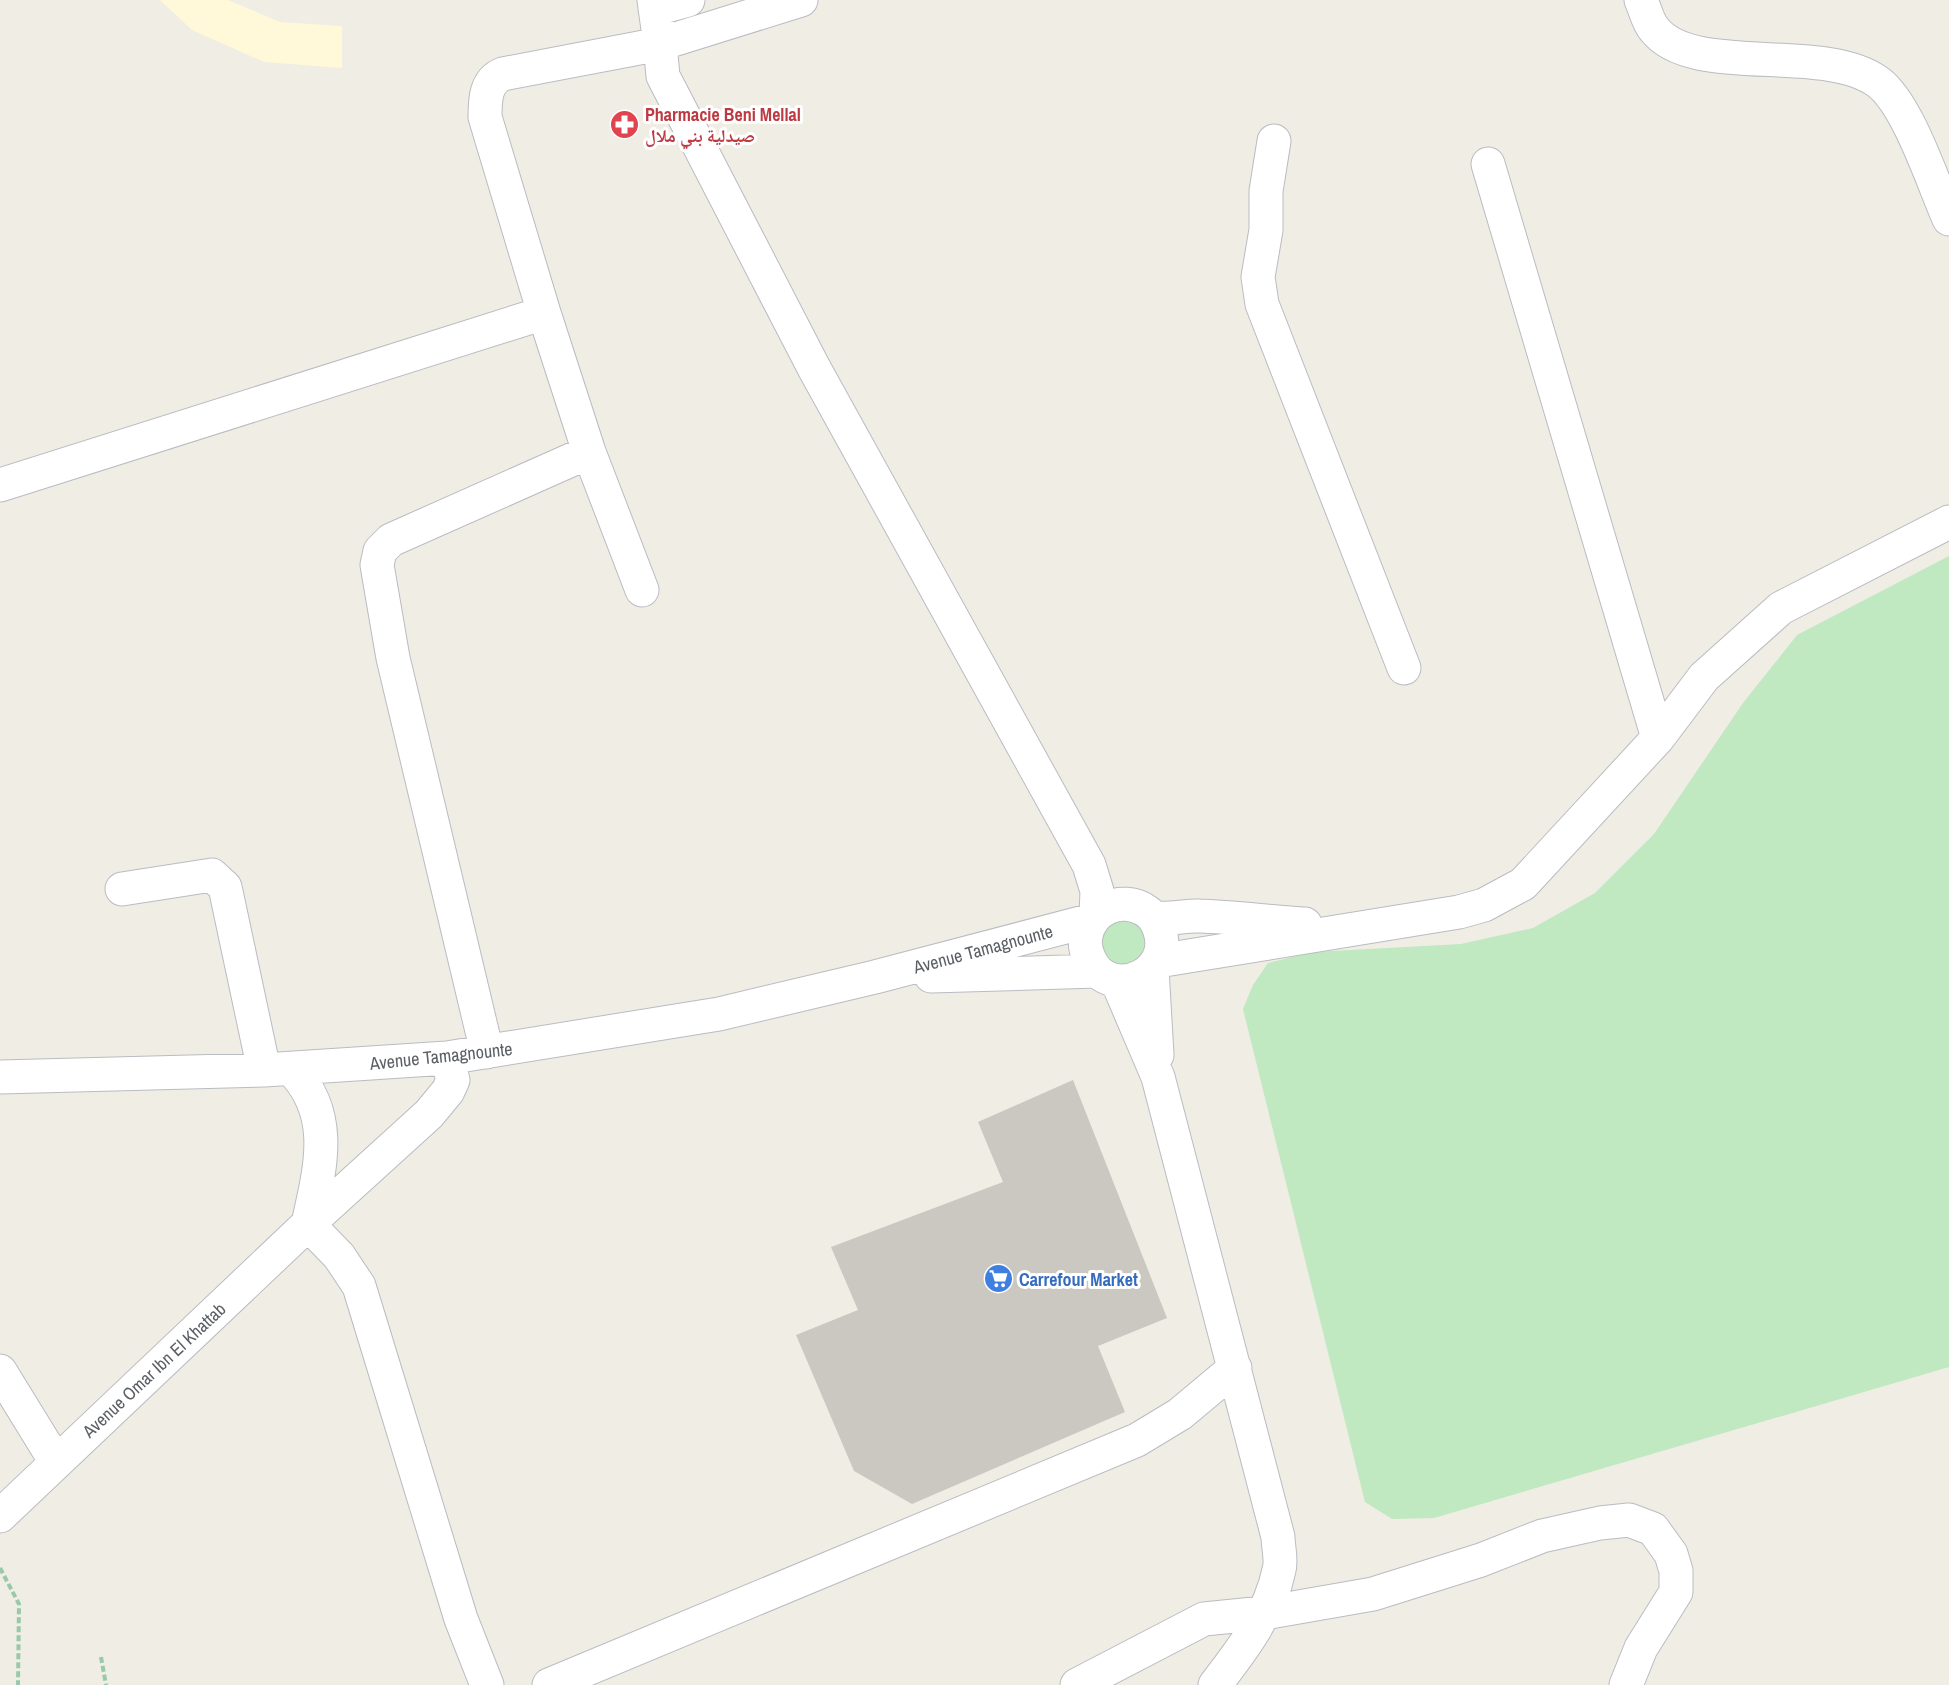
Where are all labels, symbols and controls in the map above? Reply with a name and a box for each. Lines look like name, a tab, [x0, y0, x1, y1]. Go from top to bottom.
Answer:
place label: Pharmacie Beni Mellal صيدلية بني ملال	[645, 102, 801, 150]
pharmacy icon: Pharmacie Beni Mellal صيدلية بني ملال	[608, 108, 640, 140]
street label: Avenue Tamagnounte	[910, 918, 1055, 980]
street label: Avenue Tamagnounte	[367, 1036, 514, 1076]
supermarket icon: Carrefour Market	[982, 1263, 1014, 1295]
place label: Carrefour Market	[1019, 1267, 1138, 1292]
street label: Avenue Omar Ibn El Khattab	[76, 1297, 231, 1444]

